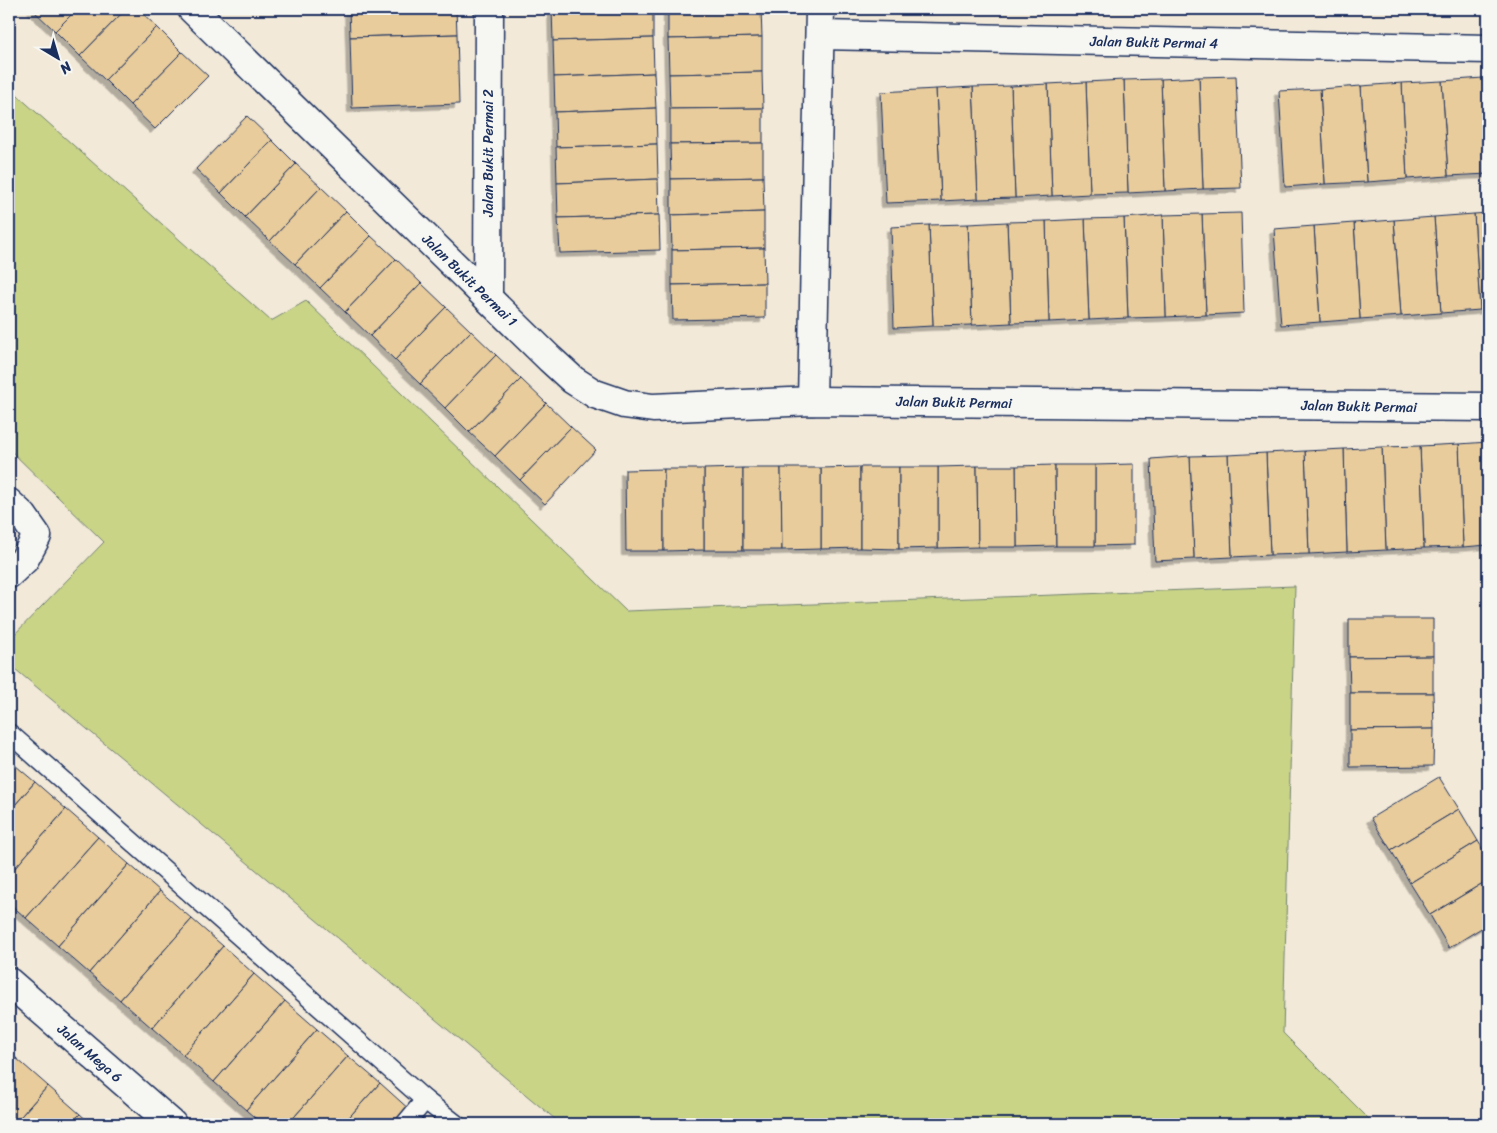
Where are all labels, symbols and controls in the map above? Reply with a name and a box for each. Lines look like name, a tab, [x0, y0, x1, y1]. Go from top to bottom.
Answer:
street label: Jalan Bukit Permai 4	[1089, 29, 1219, 56]
north arrow	[32, 32, 82, 82]
text: N	[54, 54, 78, 81]
street label: Jalan Bukit Permai 2	[476, 89, 501, 218]
street label: Jalan Bukit Permai 1	[415, 227, 524, 333]
street label: Jalan Bukit Permai	[895, 389, 1013, 416]
street label: Jalan Bukit Permai	[1300, 393, 1418, 420]
street label: Jalan Mega 6	[50, 1017, 128, 1089]

